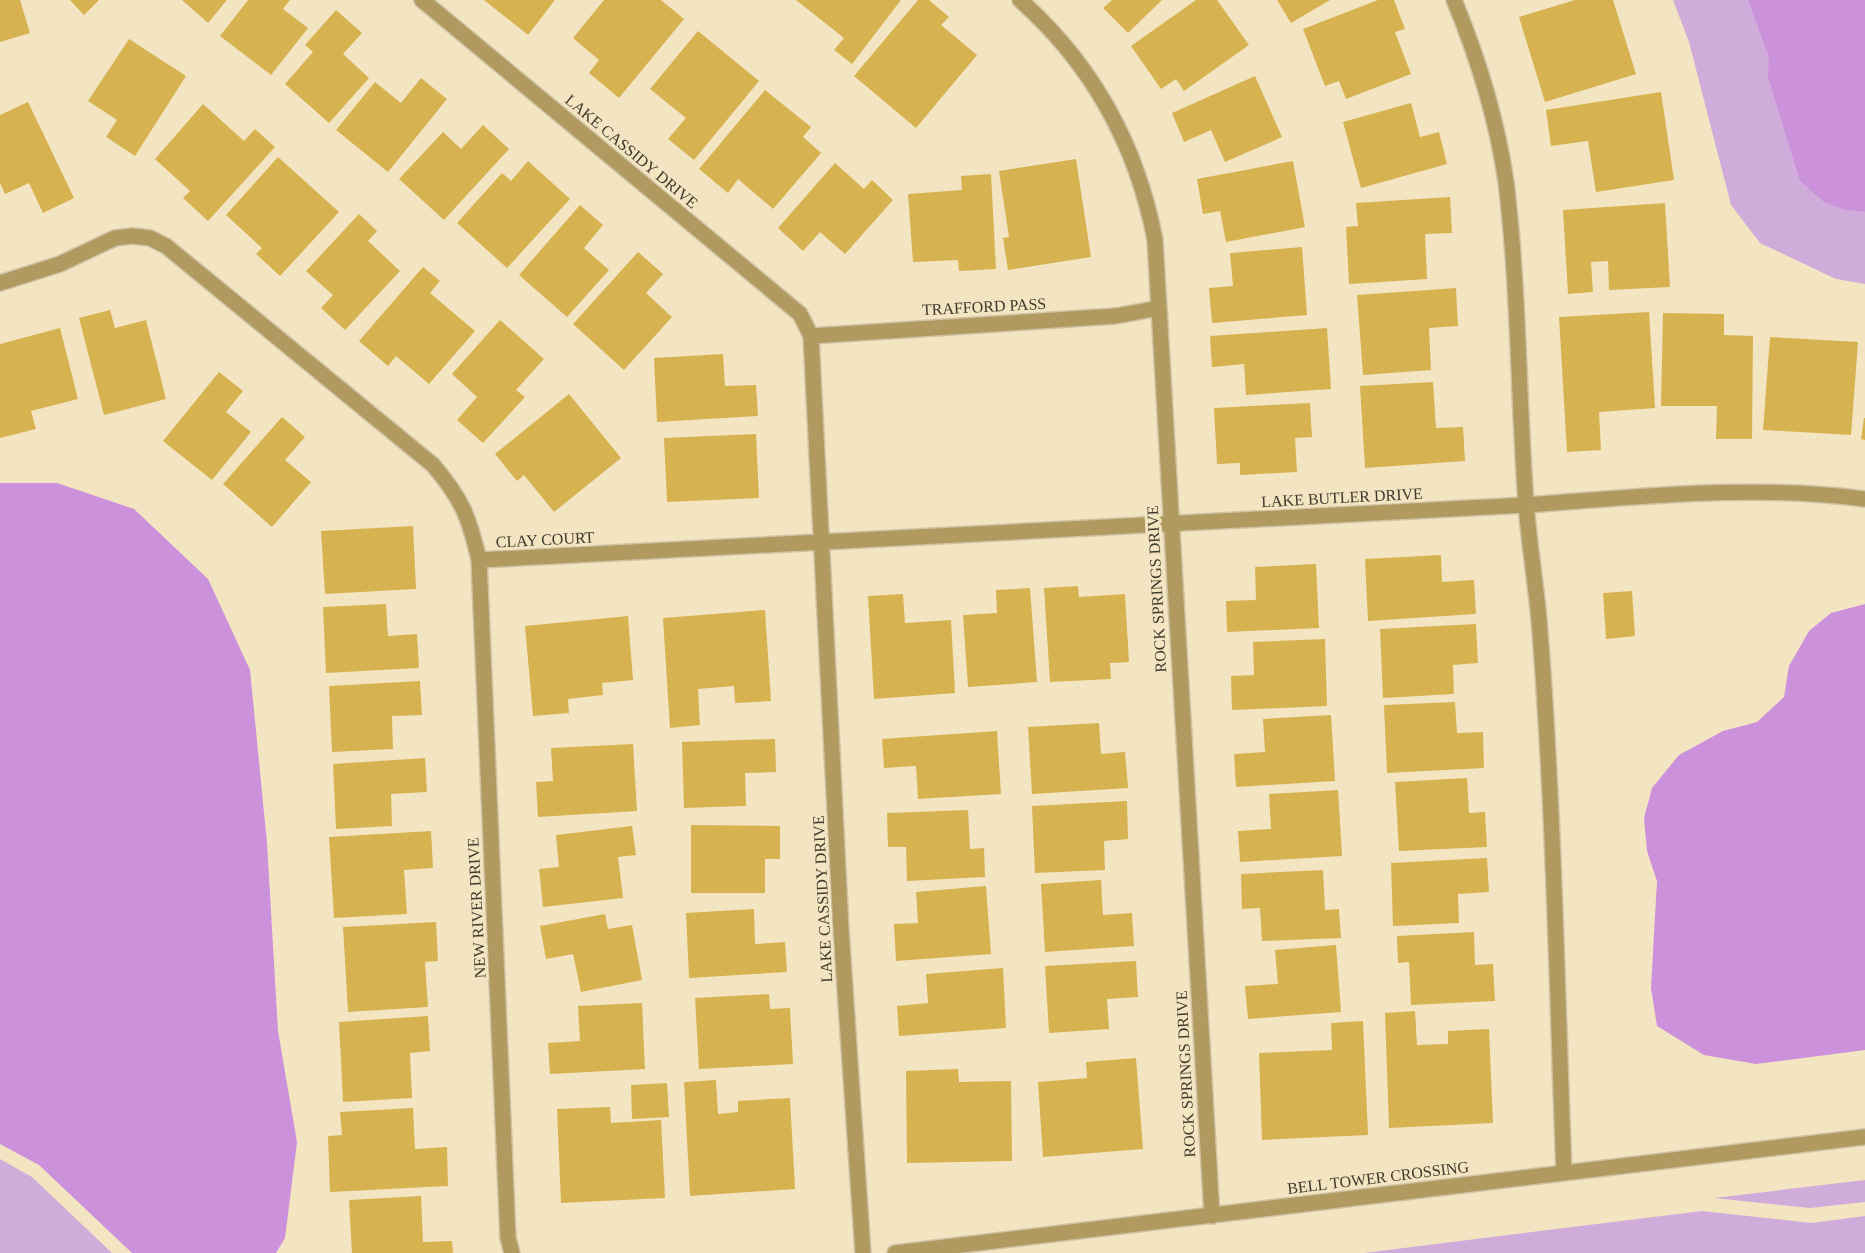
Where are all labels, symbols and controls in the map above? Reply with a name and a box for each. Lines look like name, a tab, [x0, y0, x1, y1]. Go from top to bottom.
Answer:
street label: LAKE CASSIDY DRIVE	[562, 91, 701, 212]
street label: TRAFFORD PASS	[921, 295, 1047, 318]
street label: LAKE BUTLER DRIVE	[1261, 485, 1423, 510]
street label: ROCK SPRINGS DRIVE	[1144, 505, 1169, 673]
street label: CLAY COURT	[495, 528, 595, 551]
street label: LAKE CASSIDY DRIVE	[810, 815, 835, 983]
street label: NEW RIVER DRIVE	[464, 837, 489, 979]
street label: ROCK SPRINGS DRIVE	[1173, 990, 1198, 1158]
street label: BELL TOWER CROSSING	[1286, 1158, 1470, 1197]

